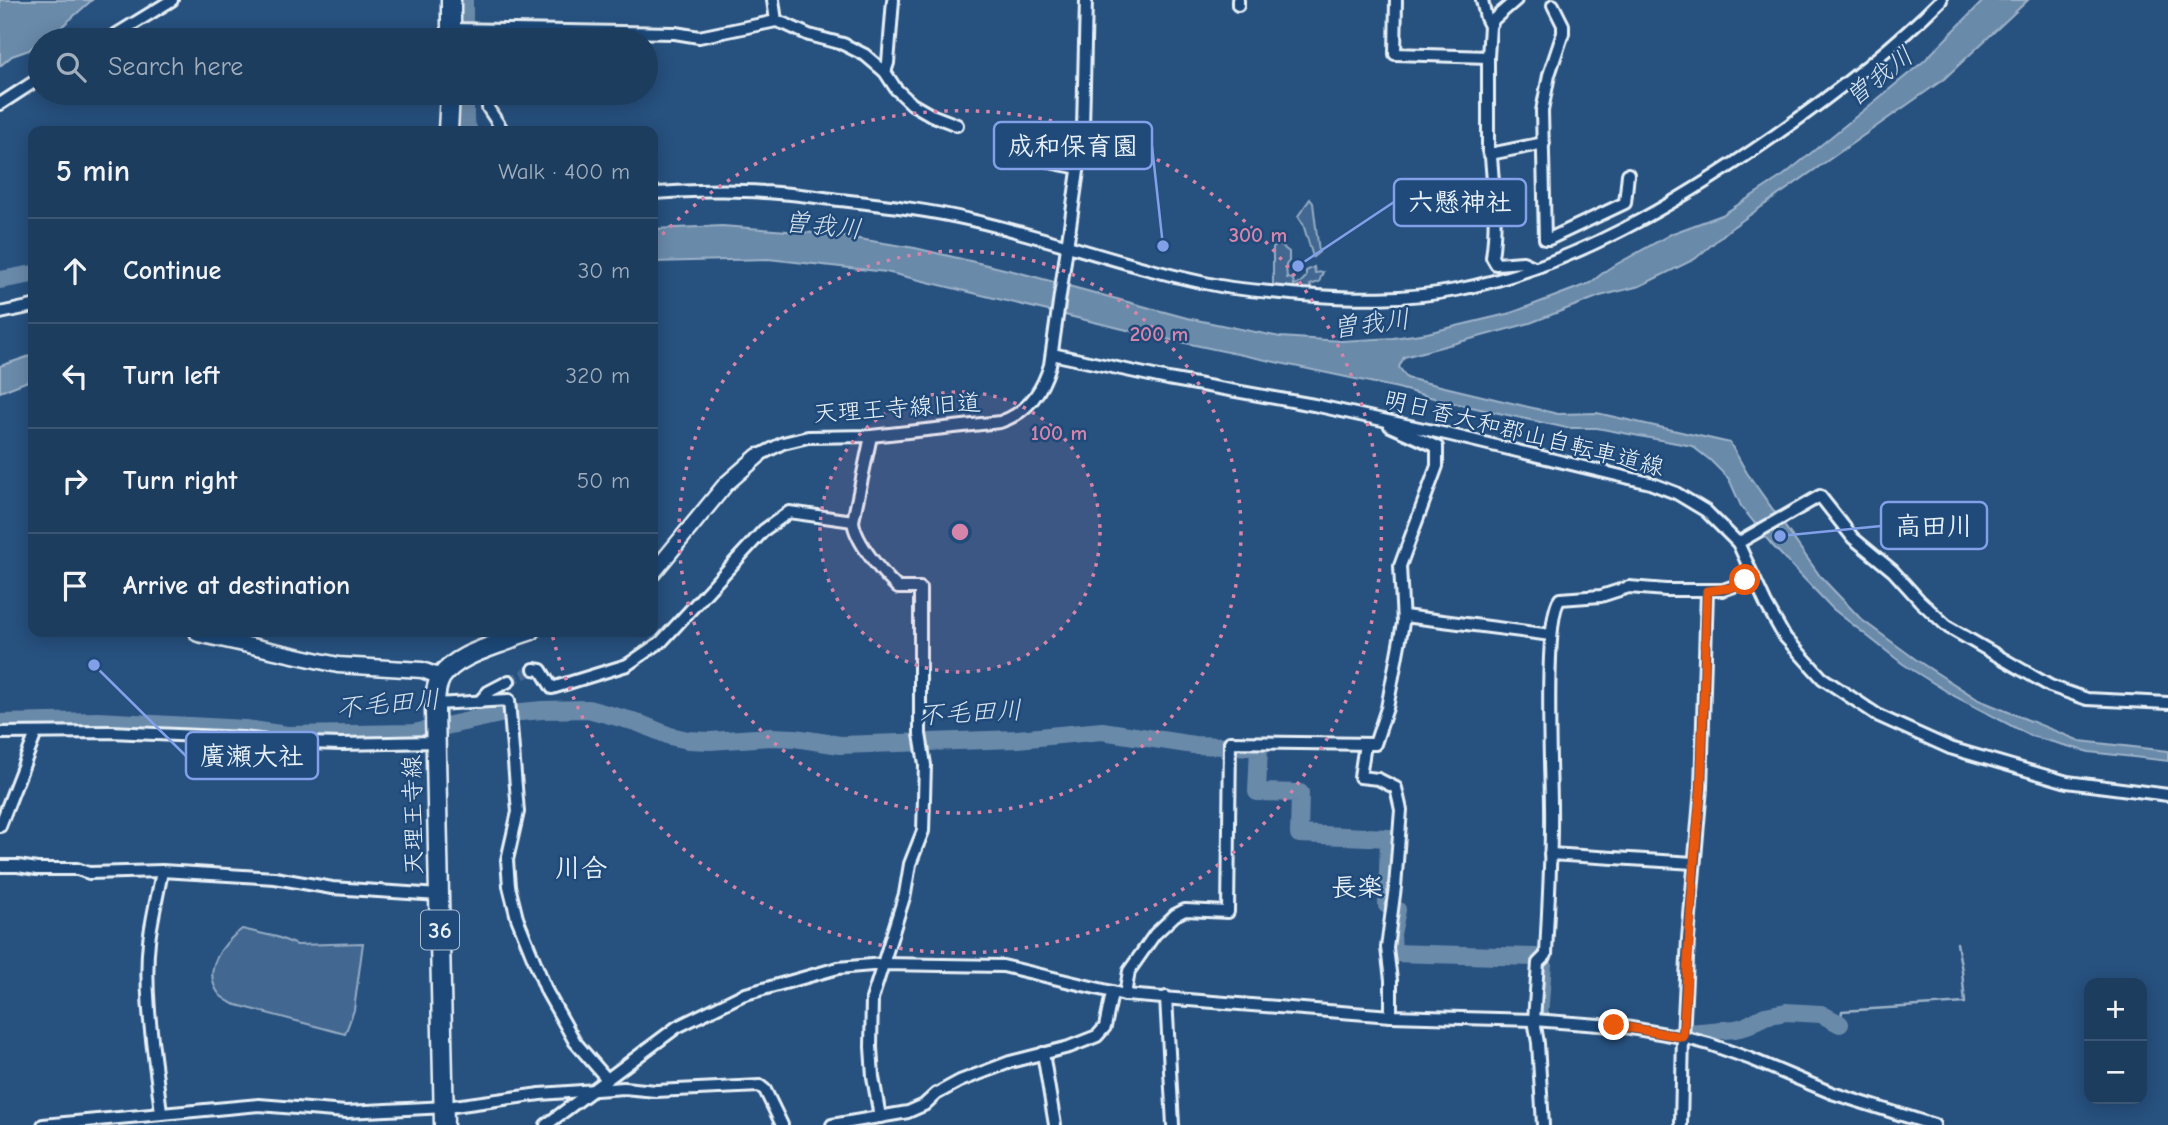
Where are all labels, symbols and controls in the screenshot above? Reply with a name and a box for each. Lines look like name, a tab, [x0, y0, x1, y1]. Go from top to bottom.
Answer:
search box	[28, 28, 658, 105]
water label: 曽我川	[1840, 41, 1920, 113]
icon: search	[52, 48, 90, 86]
text: Search here	[108, 52, 243, 82]
callout: 成和保育園	[994, 122, 1152, 169]
text: 成和保育園	[1008, 132, 1138, 162]
text: 5 min	[56, 154, 130, 189]
text: Walk · 400 m	[498, 158, 630, 185]
callout: 六懸神社	[1394, 179, 1526, 226]
text: 六懸神社	[1408, 188, 1512, 218]
water label: 曽我川	[783, 207, 863, 245]
text: 300 m	[1229, 223, 1287, 247]
icon: ahead	[56, 252, 94, 290]
text: Continue	[123, 256, 221, 286]
text: 30 m	[578, 257, 630, 284]
water label: 曽我川	[1331, 304, 1412, 344]
text: 200 m	[1130, 322, 1188, 346]
icon: left	[56, 357, 94, 395]
text: Turn left	[123, 361, 220, 391]
text: 320 m	[566, 362, 630, 389]
street label: 明日香大和郡山自転車道線	[1381, 385, 1667, 481]
street label: 天理王寺線旧道	[812, 388, 982, 428]
text: 100 m	[1031, 421, 1087, 445]
icon: right	[56, 462, 94, 500]
text: Turn right	[123, 466, 237, 496]
text: 50 m	[577, 467, 630, 494]
callout: 高田川	[1881, 502, 1987, 549]
text: 高田川	[1895, 512, 1973, 542]
centre of rings	[948, 520, 972, 544]
route start	[1729, 564, 1760, 595]
icon: arrive	[56, 567, 94, 605]
text: Arrive at destination	[123, 571, 350, 601]
water label: 不毛田川	[335, 685, 441, 723]
water label: 不毛田川	[917, 695, 1023, 731]
callout: 廣瀬大社	[186, 732, 318, 779]
text: 廣瀬大社	[200, 742, 304, 772]
street label: 天理王寺線	[398, 755, 428, 875]
district label: 川合	[555, 854, 607, 884]
district label: 長楽	[1331, 873, 1383, 903]
road number: 36	[421, 911, 459, 950]
map controls	[2084, 978, 2147, 1104]
button: +	[2084, 978, 2147, 1041]
route end	[1598, 1009, 1629, 1040]
button: −	[2084, 1041, 2147, 1104]

